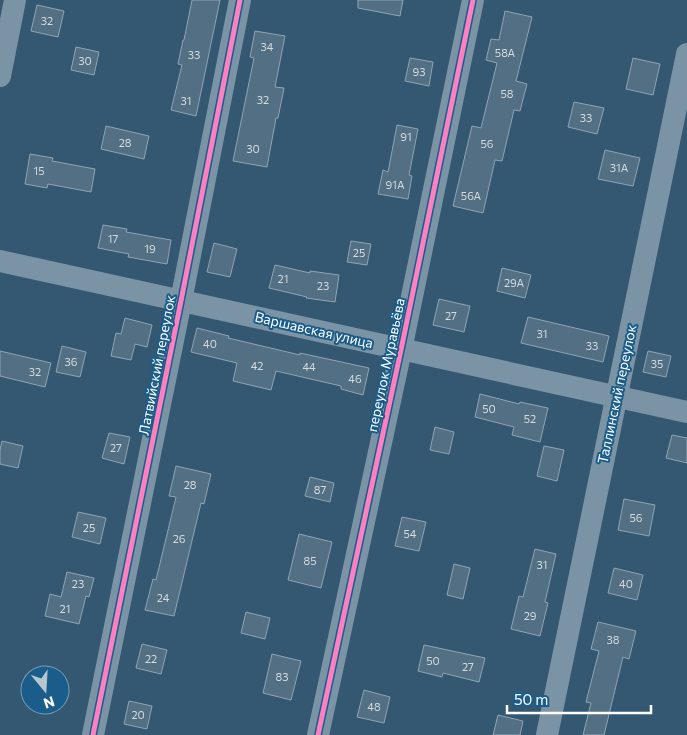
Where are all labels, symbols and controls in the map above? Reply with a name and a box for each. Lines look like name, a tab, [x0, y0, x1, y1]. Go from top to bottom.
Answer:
house number: 32	[41, 14, 53, 27]
house number: 34	[261, 40, 274, 53]
house number: 58А	[495, 46, 516, 59]
house number: 33	[188, 48, 200, 61]
house number: 30	[78, 54, 92, 67]
house number: 93	[413, 65, 425, 78]
house number: 58	[501, 87, 514, 100]
house number: 32	[257, 93, 269, 106]
house number: 31	[181, 94, 191, 107]
house number: 33	[580, 111, 592, 124]
house number: 91	[400, 130, 412, 143]
house number: 28	[119, 136, 132, 149]
house number: 56	[481, 137, 494, 150]
house number: 30	[246, 142, 260, 155]
house number: 31А	[610, 161, 629, 174]
house number: 15	[33, 164, 45, 177]
house number: 91А	[386, 178, 405, 191]
house number: 56А	[461, 189, 482, 202]
house number: 17	[108, 232, 118, 245]
house number: 19	[144, 242, 156, 255]
house number: 25	[353, 246, 365, 259]
house number: 21	[278, 272, 288, 285]
house number: 29А	[504, 276, 524, 289]
house number: 23	[317, 279, 329, 292]
street label: Латвийский переулок	[135, 293, 179, 436]
street label: переулок Муравьёва	[363, 296, 408, 433]
street label: Варшавская улица	[253, 308, 375, 351]
house number: 27	[445, 309, 457, 322]
street label: Таллинский переулок	[593, 322, 640, 465]
house number: 31	[537, 327, 547, 340]
house number: 40	[203, 337, 217, 350]
house number: 33	[586, 339, 598, 352]
house number: 36	[65, 355, 78, 368]
house number: 35	[651, 357, 663, 370]
house number: 42	[251, 359, 263, 372]
house number: 44	[302, 360, 316, 373]
house number: 32	[29, 365, 41, 378]
house number: 46	[348, 372, 362, 385]
house number: 50	[482, 402, 496, 415]
house number: 52	[524, 412, 536, 425]
house number: 27	[110, 441, 122, 454]
house number: 28	[184, 478, 197, 491]
house number: 87	[314, 483, 326, 496]
house number: 56	[630, 511, 643, 524]
house number: 25	[83, 521, 95, 534]
house number: 54	[404, 527, 417, 540]
house number: 26	[173, 532, 186, 545]
house number: 85	[304, 554, 317, 567]
house number: 31	[537, 558, 547, 571]
house number: 23	[72, 577, 84, 590]
house number: 40	[619, 577, 633, 590]
house number: 24	[157, 591, 170, 604]
house number: 21	[60, 602, 70, 615]
house number: 29	[524, 609, 537, 622]
house number: 38	[607, 633, 620, 646]
house number: 22	[145, 652, 157, 665]
house number: 50	[426, 654, 440, 667]
house number: 27	[462, 660, 474, 673]
north arrow	[20, 665, 70, 715]
house number: 83	[276, 670, 288, 683]
scale bar	[507, 682, 651, 714]
text: 50 m	[514, 690, 548, 708]
text: N	[42, 693, 57, 713]
house number: 48	[367, 700, 381, 713]
house number: 20	[131, 708, 145, 721]

